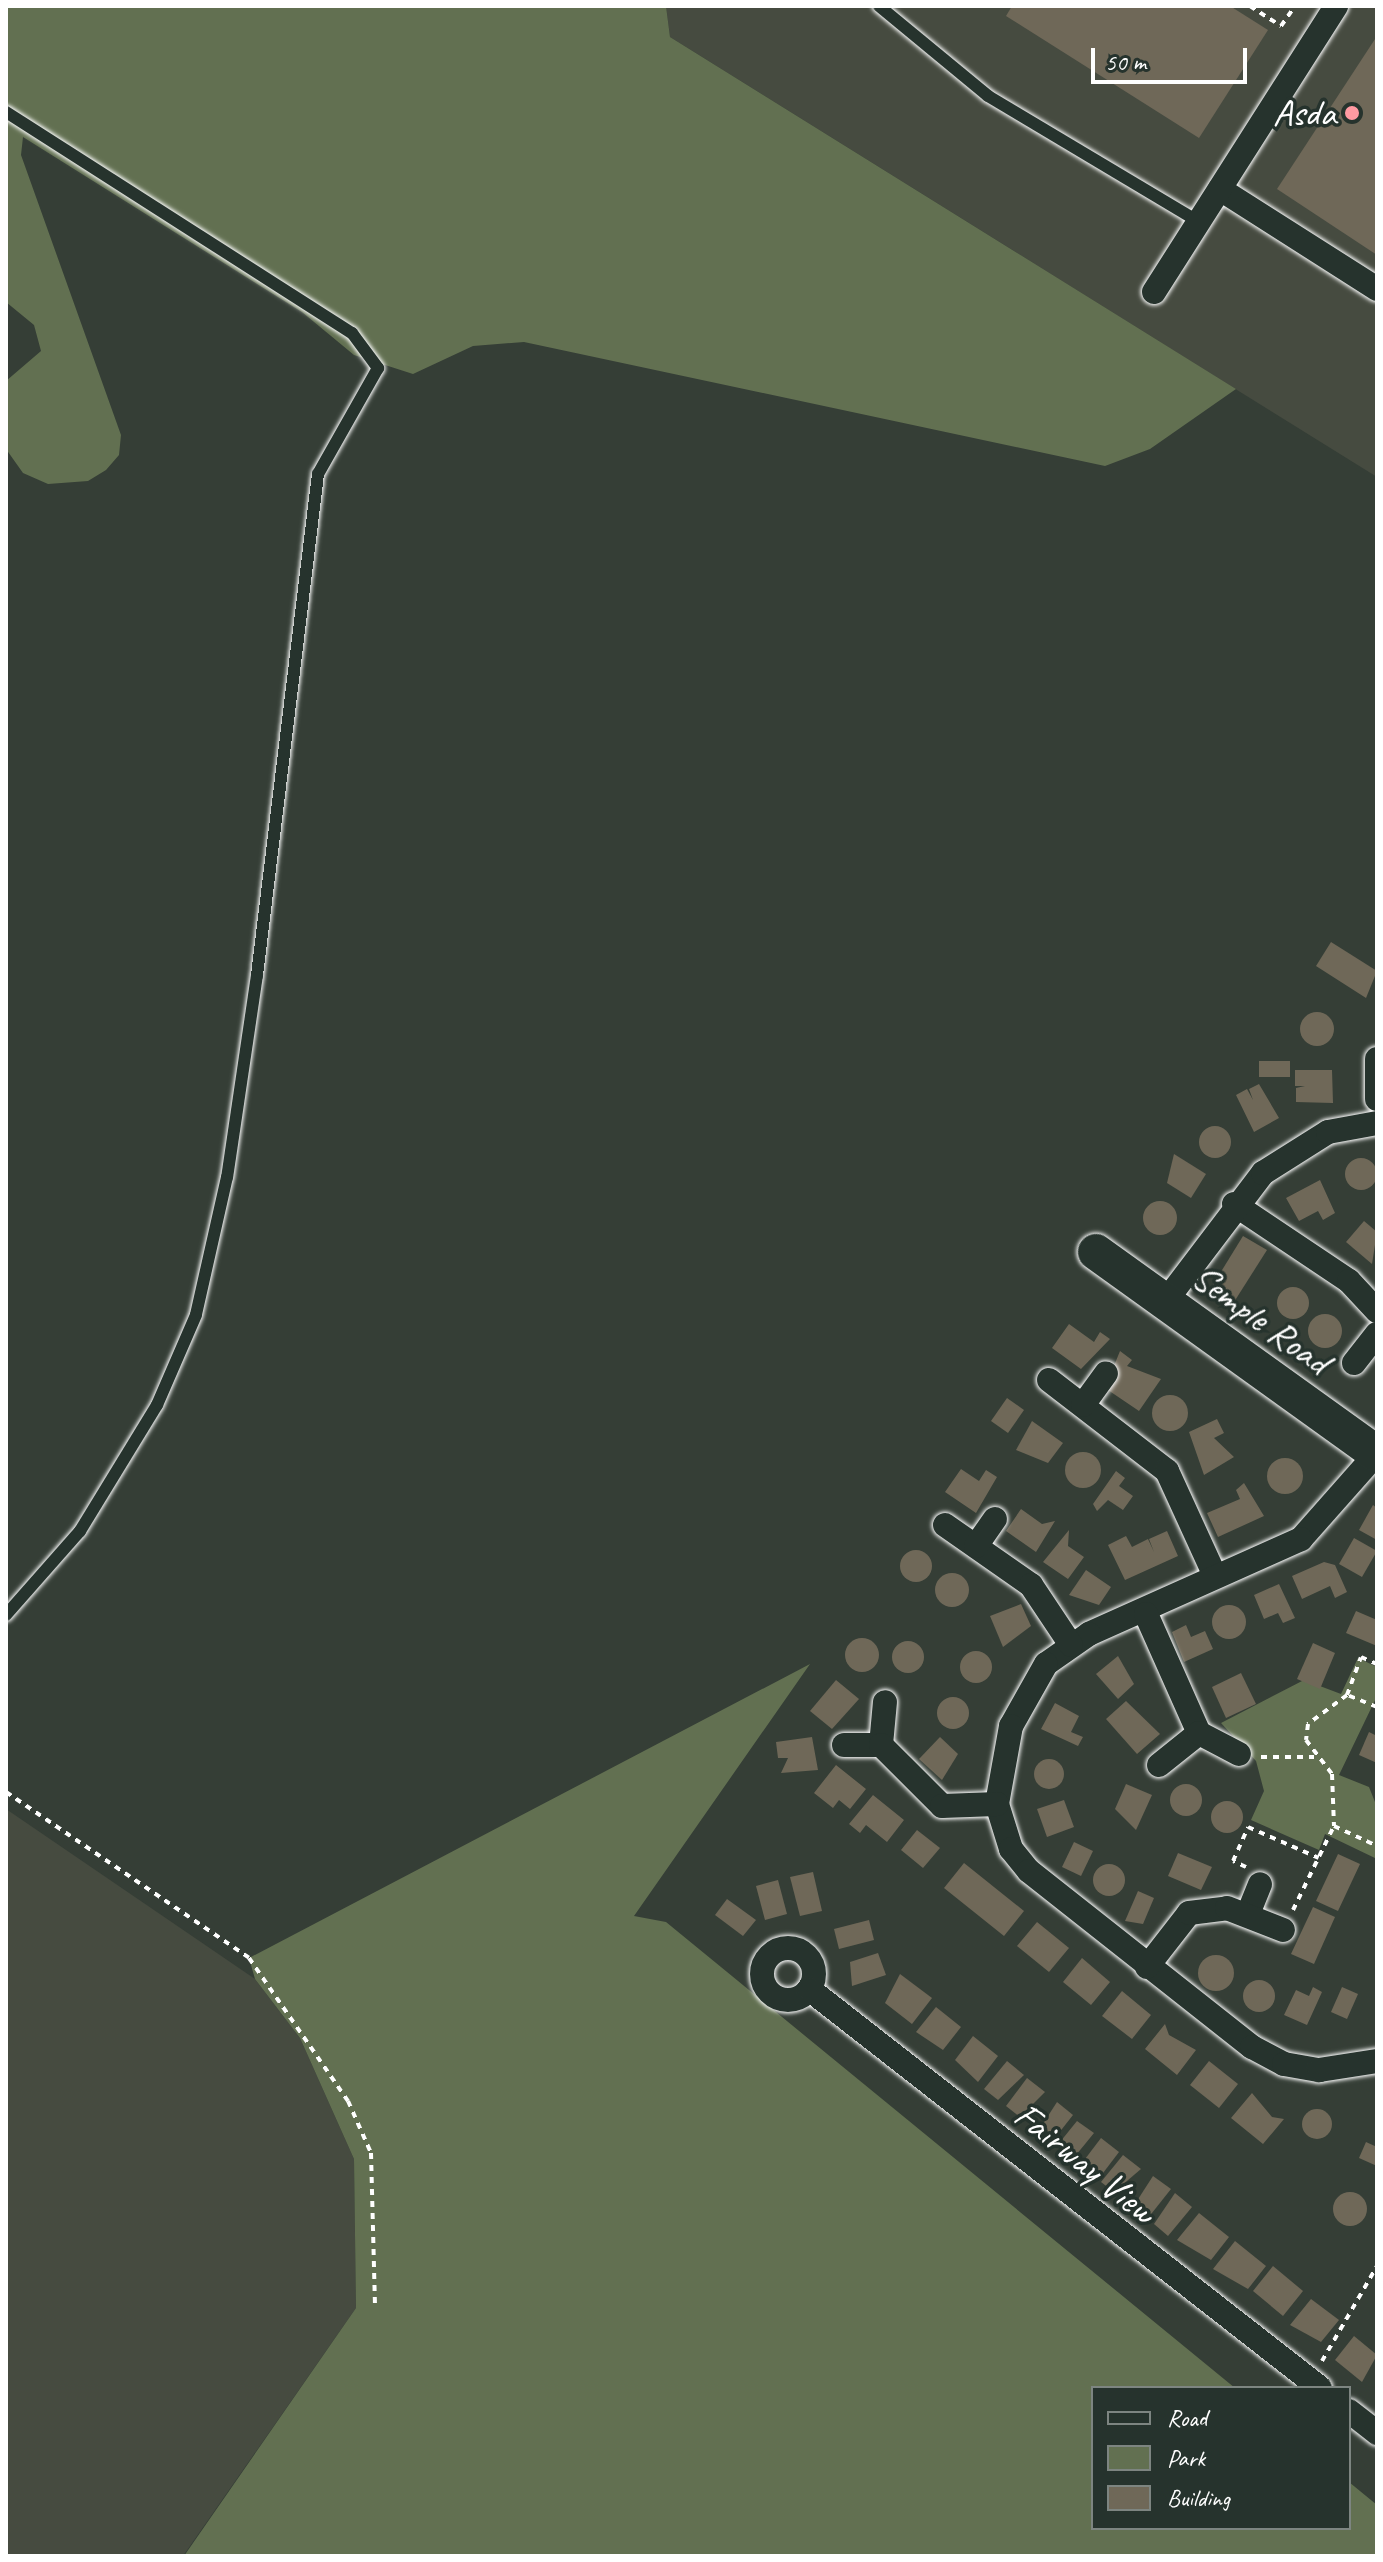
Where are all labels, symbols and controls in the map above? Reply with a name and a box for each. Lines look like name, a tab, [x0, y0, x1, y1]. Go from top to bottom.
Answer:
scale bar	[1095, 32, 1251, 82]
text: 50 m	[1105, 47, 1146, 77]
place label: Asda	[1273, 90, 1336, 136]
marker: Asda	[1343, 104, 1361, 122]
street label: Semple Road	[1184, 1254, 1338, 1384]
street label: Fairway View	[1005, 2092, 1165, 2234]
legend	[1091, 2386, 1351, 2530]
text: Road	[1167, 2403, 1207, 2433]
text: Park	[1167, 2443, 1205, 2473]
text: Building	[1167, 2483, 1230, 2513]

